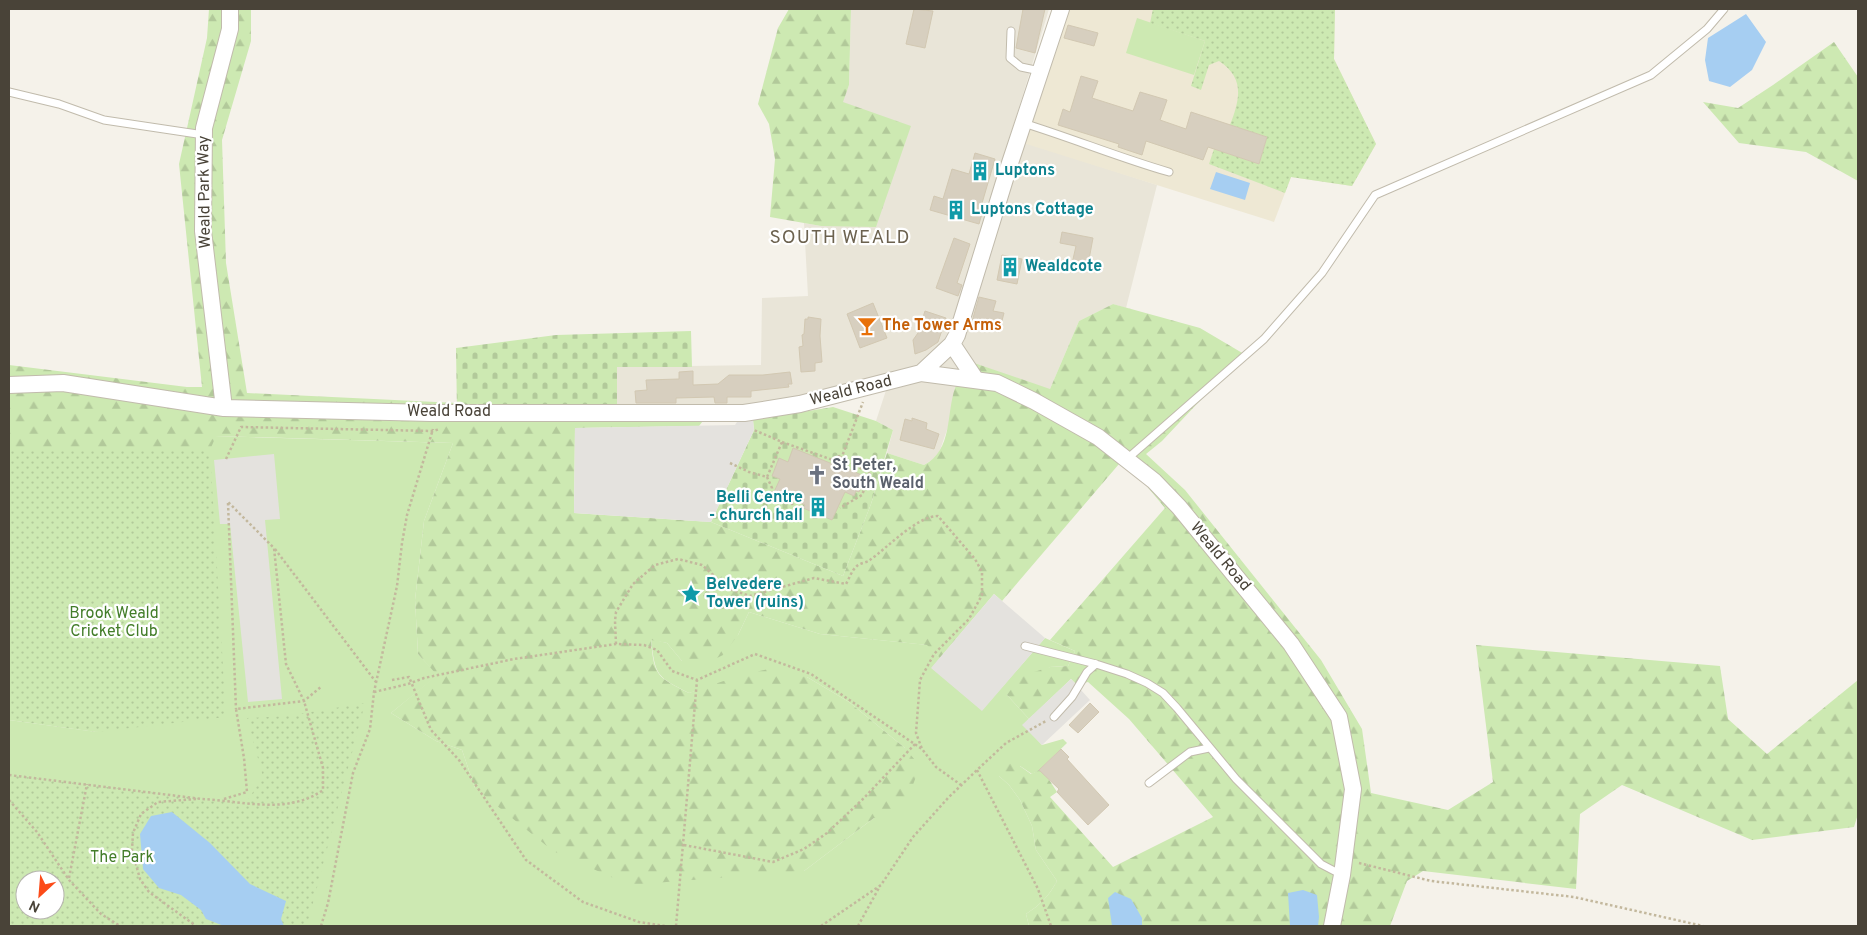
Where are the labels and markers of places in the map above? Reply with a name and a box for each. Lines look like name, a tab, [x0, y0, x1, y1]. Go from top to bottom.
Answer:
building icon: Luptons	[969, 160, 991, 182]
place label: Luptons	[995, 161, 1055, 181]
building icon: Luptons Cottage	[945, 199, 967, 221]
place label: Luptons Cottage	[971, 200, 1094, 220]
building icon: Wealdcote	[999, 256, 1021, 278]
place label: Wealdcote	[1025, 257, 1102, 277]
bar icon: The Tower Arms	[856, 315, 878, 337]
place label: The Tower Arms	[882, 316, 1002, 336]
place label: St Peter, South Weald	[832, 456, 924, 494]
church icon: St Peter, South Weald	[806, 464, 828, 486]
place label: Belli Centre - church hall	[709, 488, 803, 526]
building icon: Belli Centre - church hall	[807, 496, 829, 518]
place label: Belvedere Tower (ruins)	[706, 575, 804, 613]
place icon: Belvedere Tower (ruins)	[680, 583, 702, 605]

